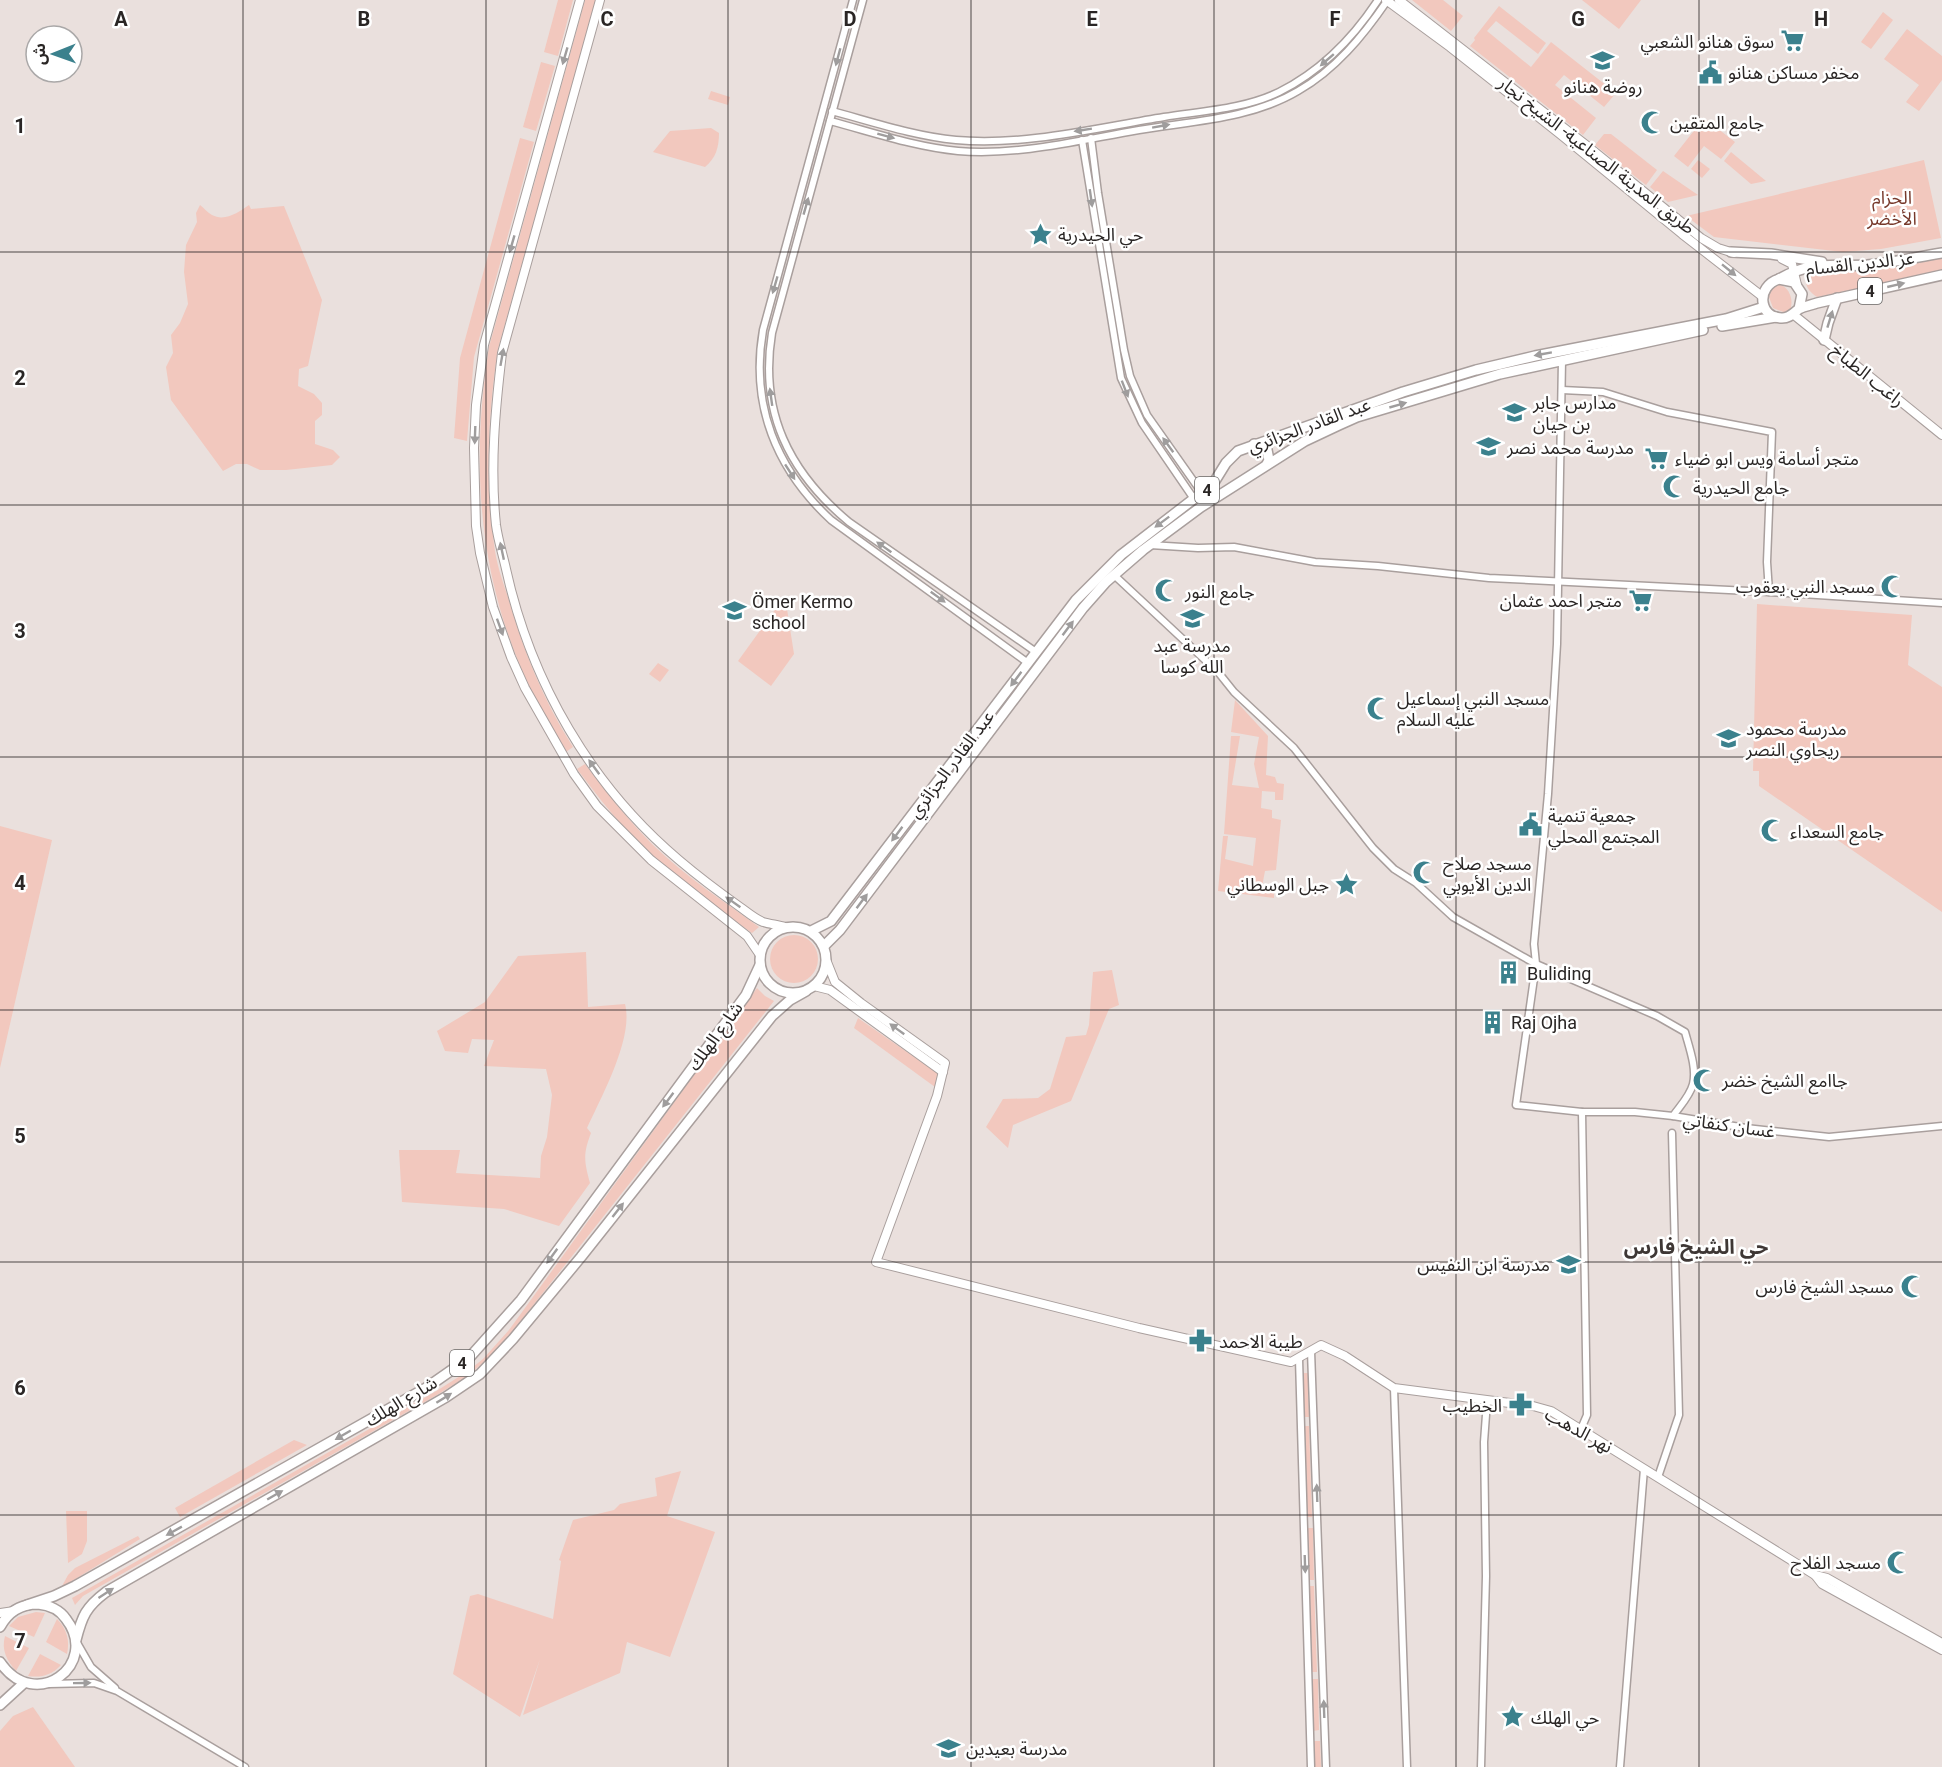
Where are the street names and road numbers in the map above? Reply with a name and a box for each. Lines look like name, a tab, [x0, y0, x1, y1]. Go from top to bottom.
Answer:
street label: طريق المدينة الصناعية- الشيخ نجار	[1492, 71, 1699, 241]
street label: عز الدين القسام	[1805, 247, 1916, 283]
road number: 4	[1858, 278, 1882, 304]
street label: راغب الطباخ	[1825, 339, 1909, 413]
street label: عبد القادر الجزائري	[1245, 393, 1374, 460]
road number: 4	[1195, 477, 1219, 503]
street label: عبد القادر الجزائري	[904, 706, 1001, 824]
street label: شارع الهلك	[683, 998, 750, 1077]
street label: غسان كنفاتي	[1681, 1108, 1776, 1145]
road number: 4	[450, 1350, 474, 1376]
street label: شارع الهلك	[361, 1371, 443, 1434]
street label: نهر الدهب	[1541, 1403, 1616, 1458]

